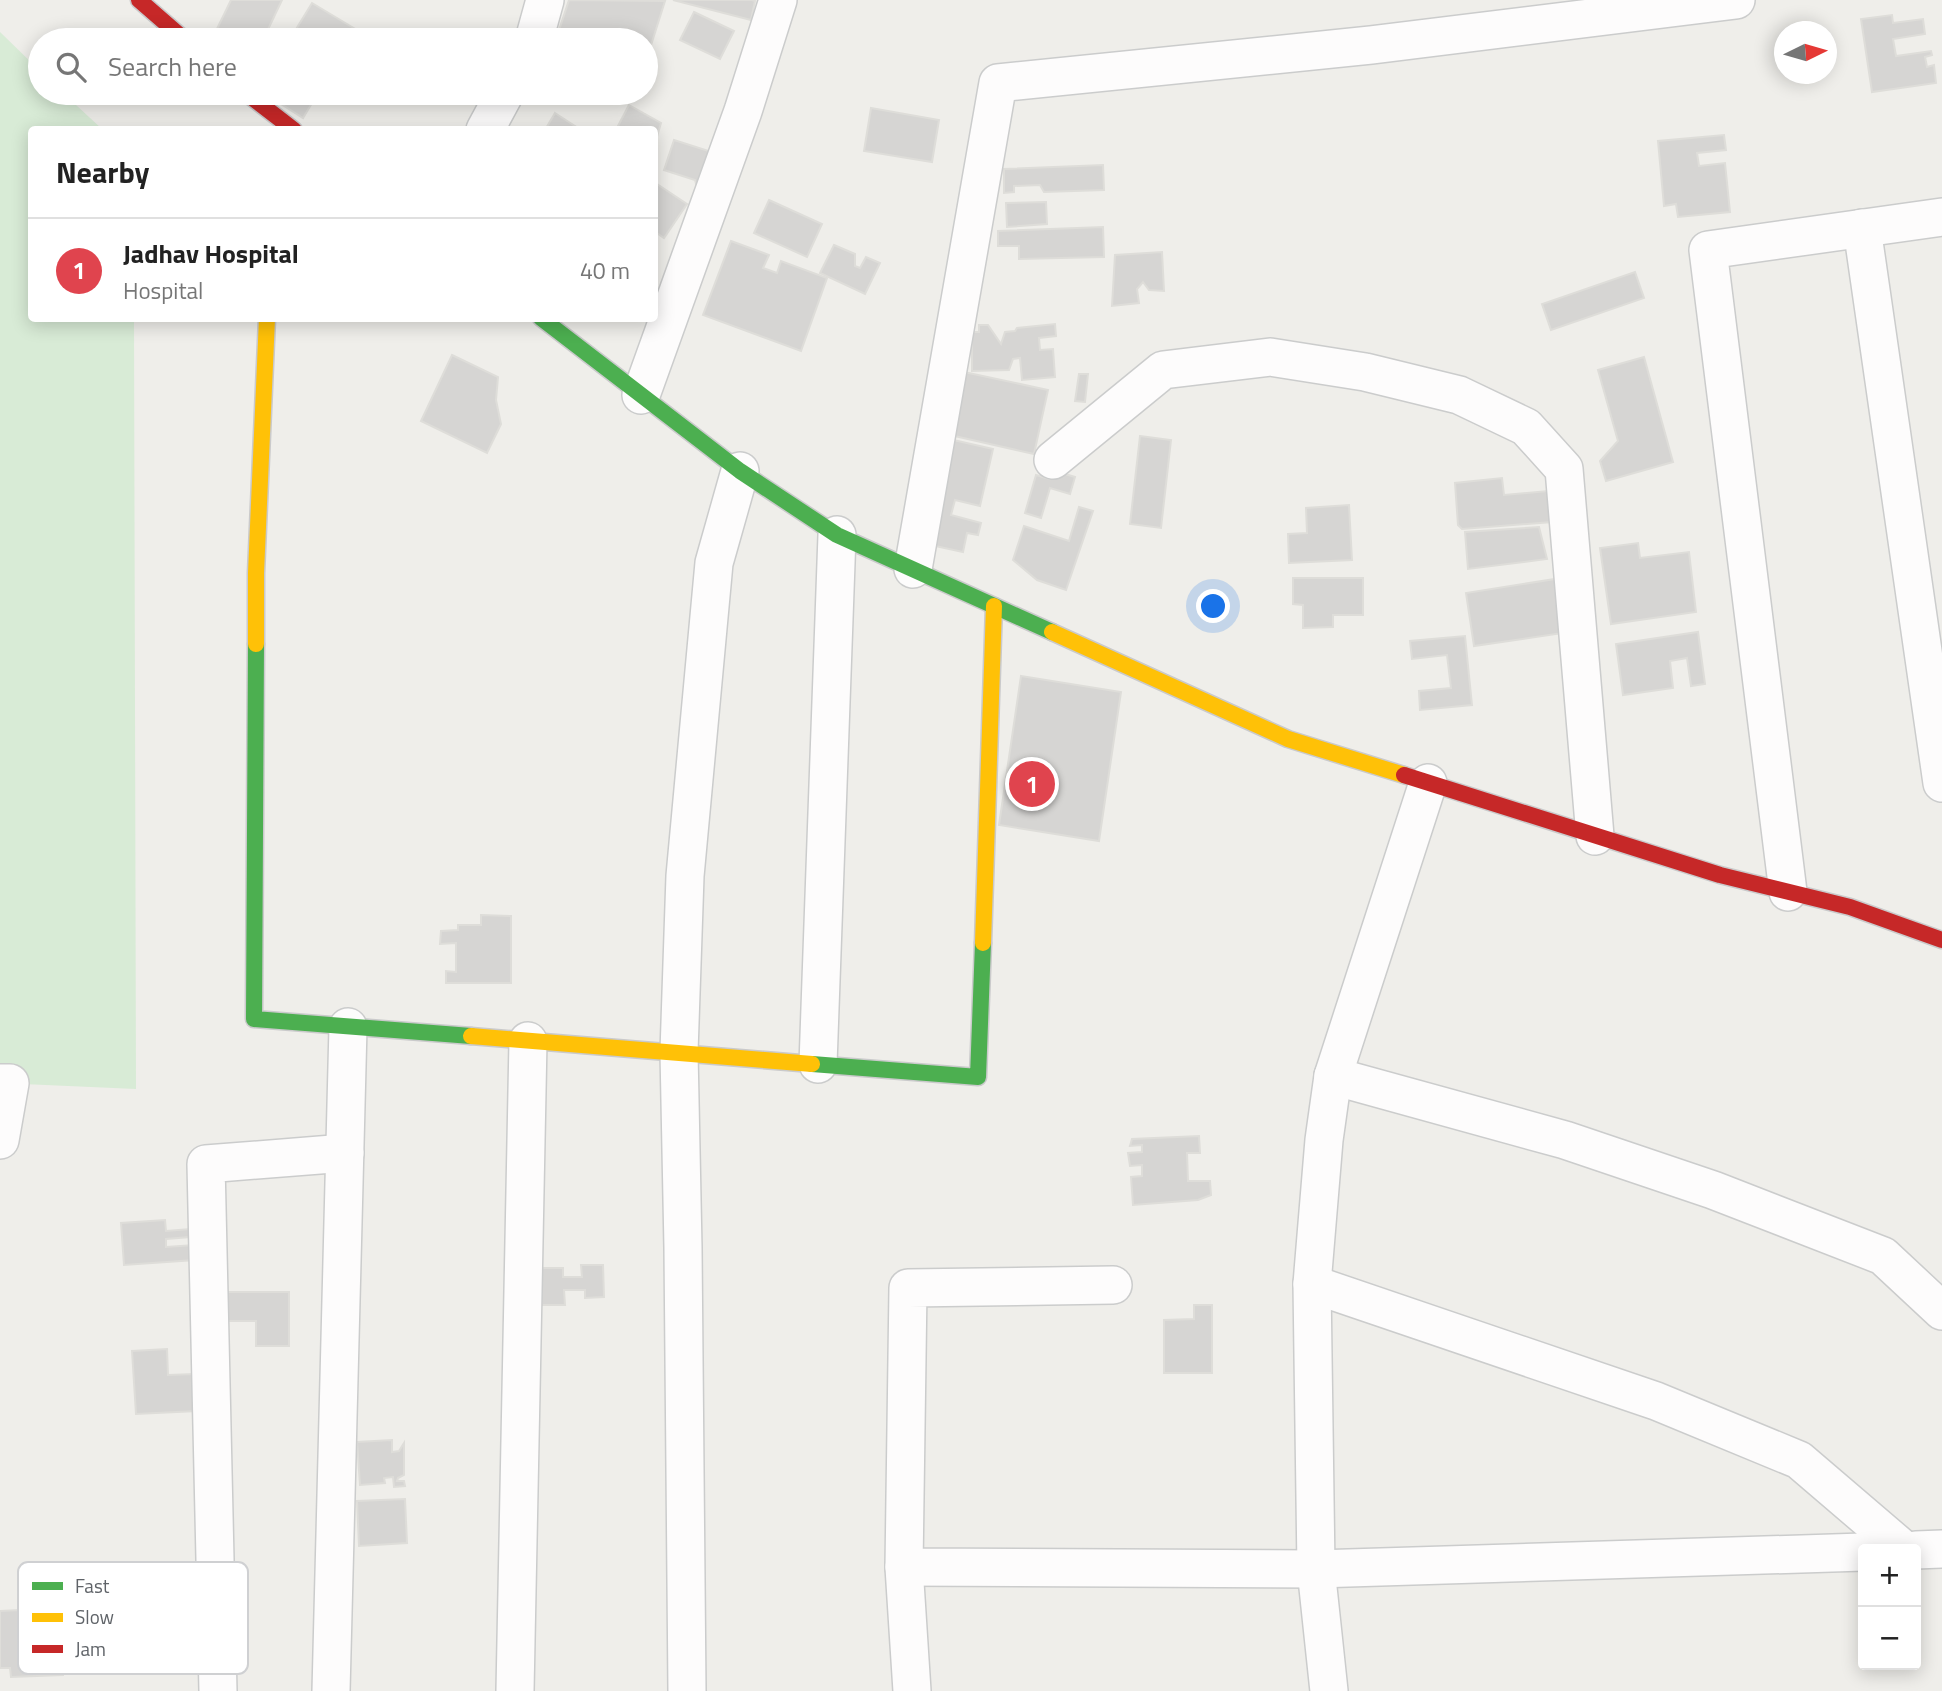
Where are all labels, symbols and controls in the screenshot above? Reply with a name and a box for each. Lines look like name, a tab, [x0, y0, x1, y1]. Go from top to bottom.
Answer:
north arrow	[1774, 21, 1837, 84]
search box	[28, 28, 658, 105]
text: Search here	[108, 47, 237, 86]
icon: search	[52, 48, 90, 86]
text: Nearby	[56, 149, 149, 195]
text: Jadhav Hospital	[123, 234, 299, 273]
text: 1	[73, 253, 85, 288]
text: 40 m	[580, 253, 630, 288]
text: Hospital	[123, 273, 203, 308]
your location	[1196, 589, 1230, 623]
pin: 1	[1009, 758, 1055, 810]
map controls	[1858, 1544, 1921, 1670]
button: +	[1858, 1544, 1921, 1607]
legend	[18, 1562, 248, 1674]
text: Fast	[75, 1571, 110, 1600]
text: Slow	[75, 1602, 114, 1631]
button: −	[1858, 1607, 1921, 1670]
text: Jam	[75, 1634, 106, 1663]

